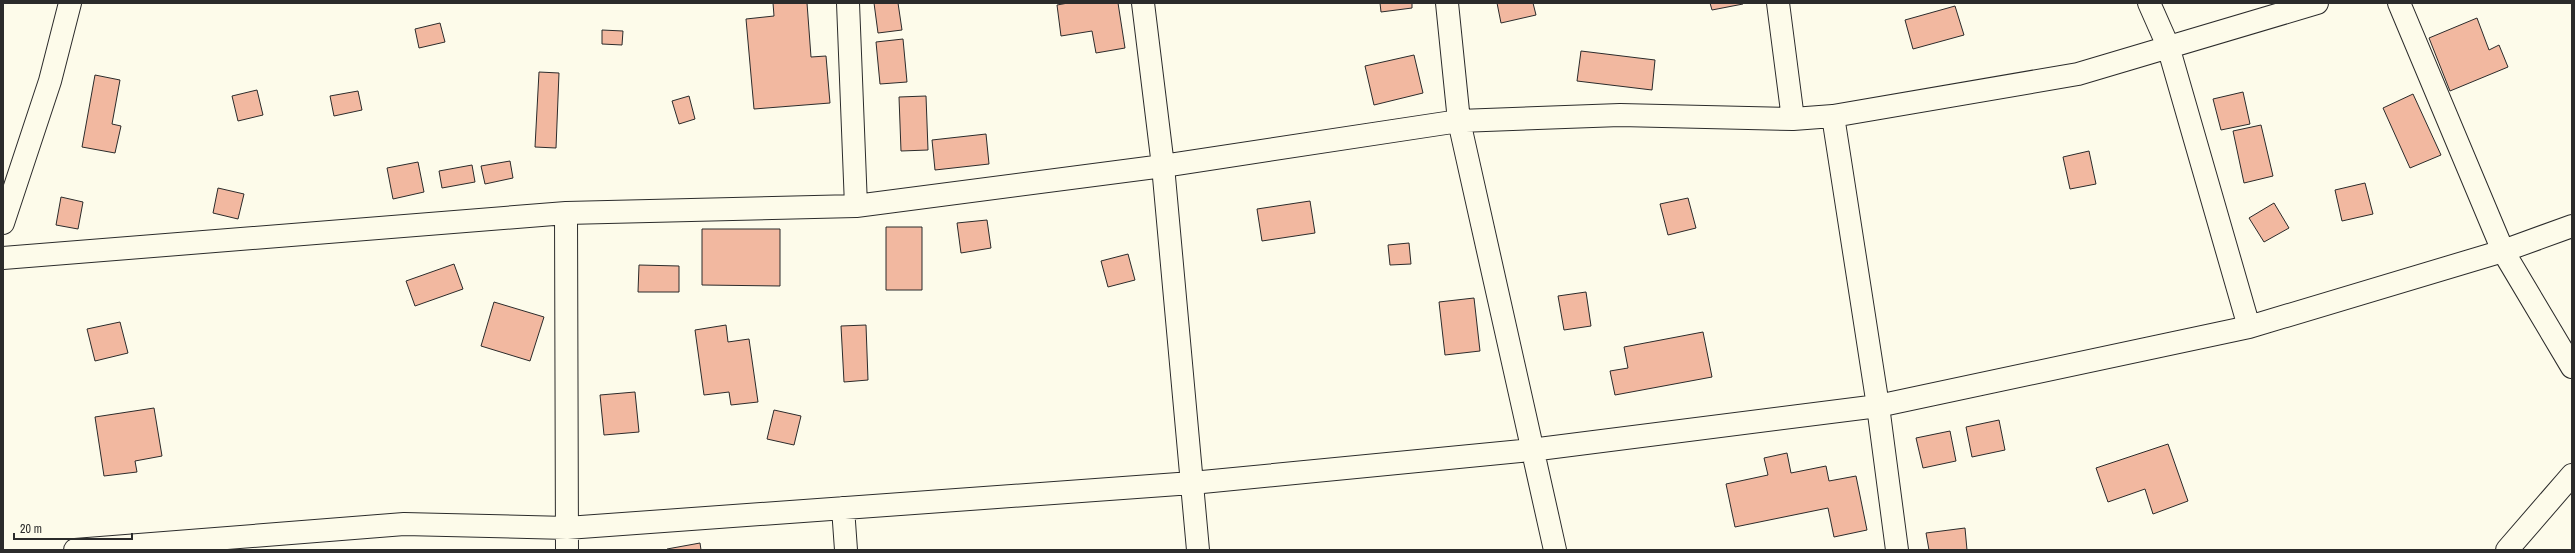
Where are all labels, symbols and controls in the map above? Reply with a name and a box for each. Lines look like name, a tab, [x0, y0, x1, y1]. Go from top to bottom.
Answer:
scale bar	[14, 515, 132, 541]
text: 20 m	[20, 521, 42, 537]

